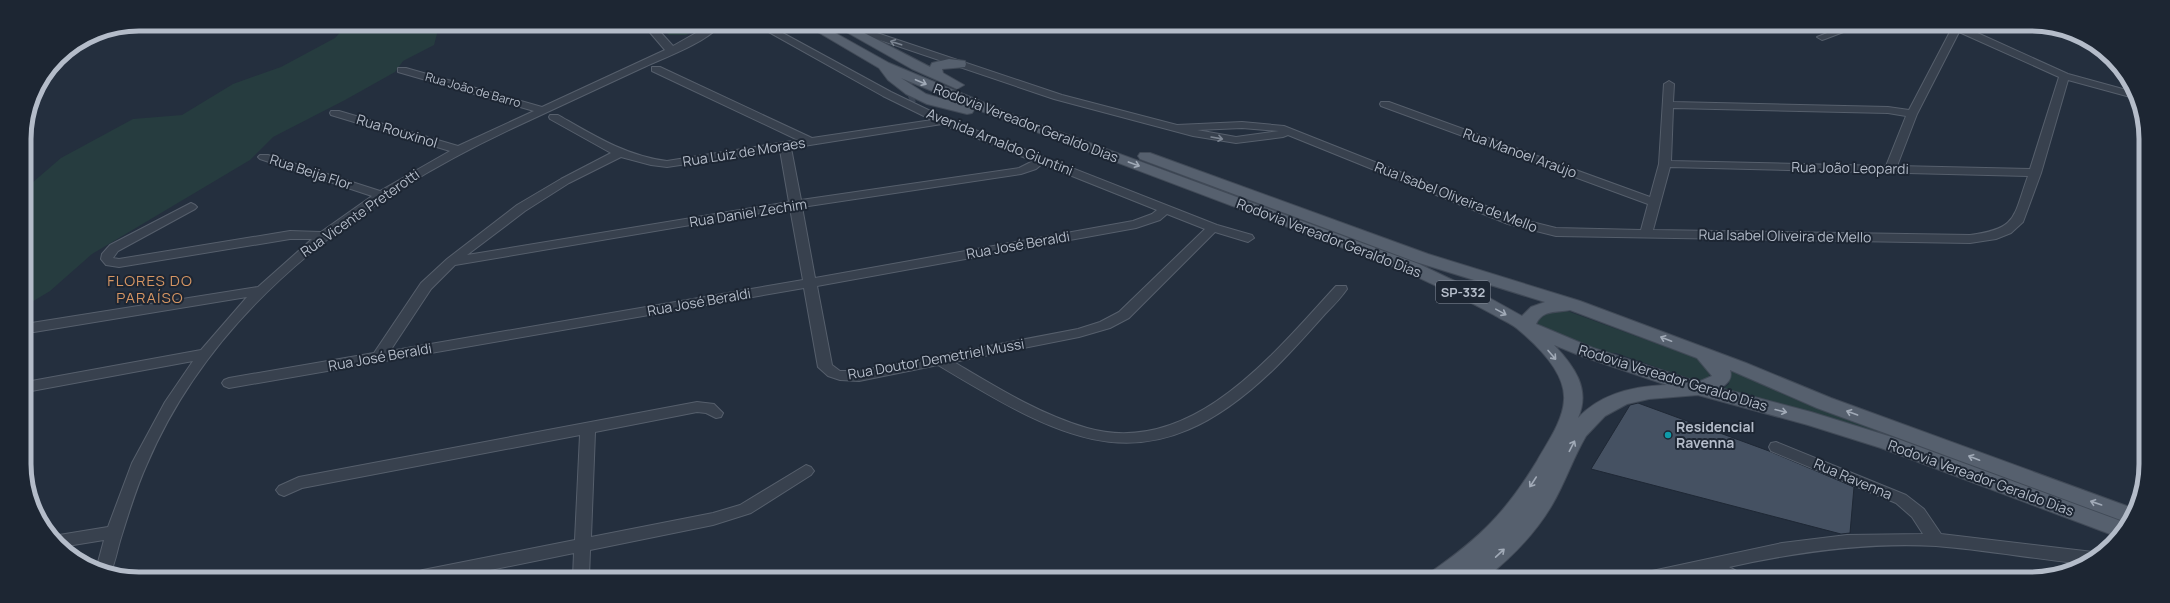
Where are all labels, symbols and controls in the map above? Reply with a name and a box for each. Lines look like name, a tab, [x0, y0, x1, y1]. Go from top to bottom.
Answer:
one-way arrow	[890, 39, 903, 46]
street label: Rua João de Barro	[423, 68, 523, 111]
street label: Rodovia Vereador Geraldo Dias	[931, 78, 1121, 167]
one-way arrow	[915, 79, 927, 86]
street label: Avenida Arnaldo Giuntini	[924, 103, 1076, 180]
street label: Rua Rouxinol	[354, 109, 440, 152]
street label: Rua Manoel Araújo	[1461, 123, 1580, 182]
street label: Rua Luiz de Moraes	[681, 132, 807, 171]
one-way arrow	[1210, 134, 1223, 142]
street label: Rua Beija Flor	[268, 149, 355, 194]
street label: Rua Isabel Oliveira de Mello	[1372, 157, 1540, 236]
street label: Rua João Leopardi	[1791, 157, 1909, 178]
one-way arrow	[1127, 161, 1139, 169]
street label: Rua Vicente Preterotti	[296, 164, 423, 261]
street label: Rodovia Vereador Geraldo Dias	[1234, 193, 1424, 282]
street label: Rua Daniel Zechim	[688, 194, 808, 231]
street label: Rua Isabel Oliveira de Mello	[1698, 224, 1872, 247]
street label: Rua José Beraldi	[965, 226, 1071, 263]
district label: FLORES DO PARAÍSO	[107, 270, 193, 308]
road number: SP-332	[1436, 281, 1490, 303]
street label: Rua José Beraldi	[646, 283, 752, 320]
one-way arrow	[1495, 308, 1507, 316]
street label: Rua Doutor Demetriel Mussi	[846, 334, 1026, 383]
one-way arrow	[1661, 335, 1673, 343]
street label: Rua José Beraldi	[327, 338, 433, 375]
street label: Rodovia Vereador Geraldo Dias	[1576, 340, 1770, 415]
one-way arrow	[1547, 350, 1557, 360]
one-way arrow	[1774, 408, 1787, 415]
one-way arrow	[1846, 409, 1858, 417]
place label: Residencial Ravenna	[1676, 417, 1754, 452]
marker: Residencial Ravenna	[1663, 430, 1673, 440]
street label: Rodovia Vereador Geraldo Dias	[1886, 435, 2077, 520]
one-way arrow	[1569, 440, 1576, 452]
street label: Rua Ravenna	[1811, 454, 1895, 504]
one-way arrow	[1968, 454, 1980, 462]
one-way arrow	[1529, 477, 1538, 488]
one-way arrow	[2090, 498, 2102, 506]
one-way arrow	[1495, 548, 1505, 558]

